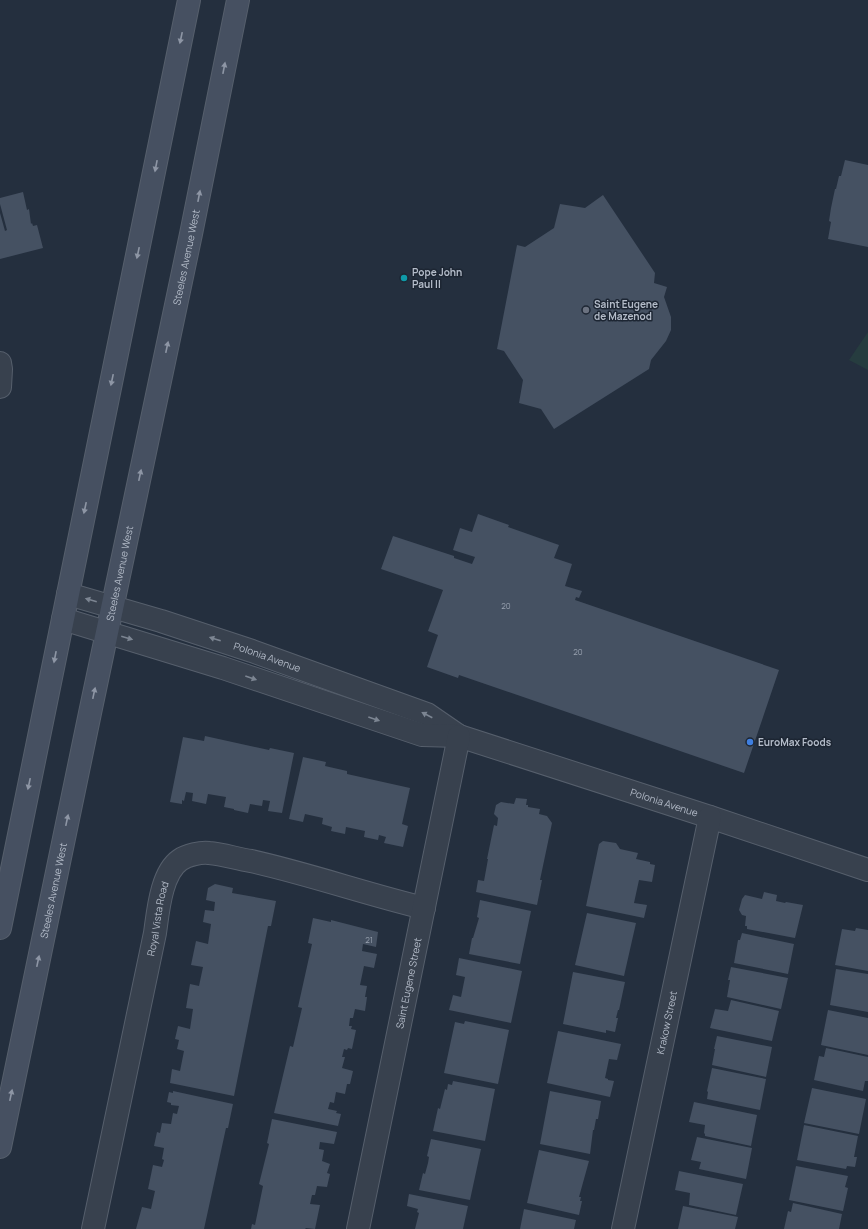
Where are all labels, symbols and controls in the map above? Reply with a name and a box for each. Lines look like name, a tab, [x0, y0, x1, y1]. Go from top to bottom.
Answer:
one-way arrow	[178, 32, 184, 44]
one-way arrow	[221, 62, 227, 74]
one-way arrow	[152, 159, 158, 172]
one-way arrow	[196, 189, 202, 202]
street label: Steeles Avenue West	[169, 208, 203, 306]
one-way arrow	[134, 247, 140, 259]
place label: Pope John Paul II	[412, 265, 462, 291]
marker: Pope John Paul II	[399, 273, 409, 283]
place label: Saint Eugene de Mazenod	[594, 297, 658, 323]
marker: Saint Eugene de Mazenod	[581, 305, 591, 315]
one-way arrow	[165, 341, 171, 354]
one-way arrow	[108, 374, 114, 386]
one-way arrow	[138, 468, 144, 481]
one-way arrow	[82, 502, 88, 514]
street label: Steeles Avenue West	[103, 524, 136, 622]
one-way arrow	[85, 597, 97, 603]
house number: 20	[501, 600, 511, 611]
one-way arrow	[121, 635, 133, 641]
one-way arrow	[209, 636, 221, 642]
street label: Polonia Avenue	[232, 638, 303, 675]
house number: 20	[573, 646, 583, 657]
one-way arrow	[52, 651, 58, 663]
one-way arrow	[245, 675, 257, 681]
one-way arrow	[91, 687, 97, 699]
one-way arrow	[421, 712, 432, 718]
one-way arrow	[369, 716, 381, 722]
place label: EuroMax Foods	[758, 735, 832, 749]
marker: EuroMax Foods	[745, 737, 755, 747]
one-way arrow	[26, 778, 32, 790]
street label: Polonia Avenue	[629, 785, 700, 820]
one-way arrow	[65, 814, 71, 826]
street label: Steeles Avenue West	[36, 841, 70, 940]
street label: Royal Vista Road	[143, 879, 172, 957]
house number: 21	[365, 934, 373, 945]
street label: Saint Eugene Street	[392, 936, 425, 1030]
one-way arrow	[36, 955, 42, 967]
street label: Krakow Street	[653, 989, 680, 1056]
one-way arrow	[8, 1089, 14, 1102]

